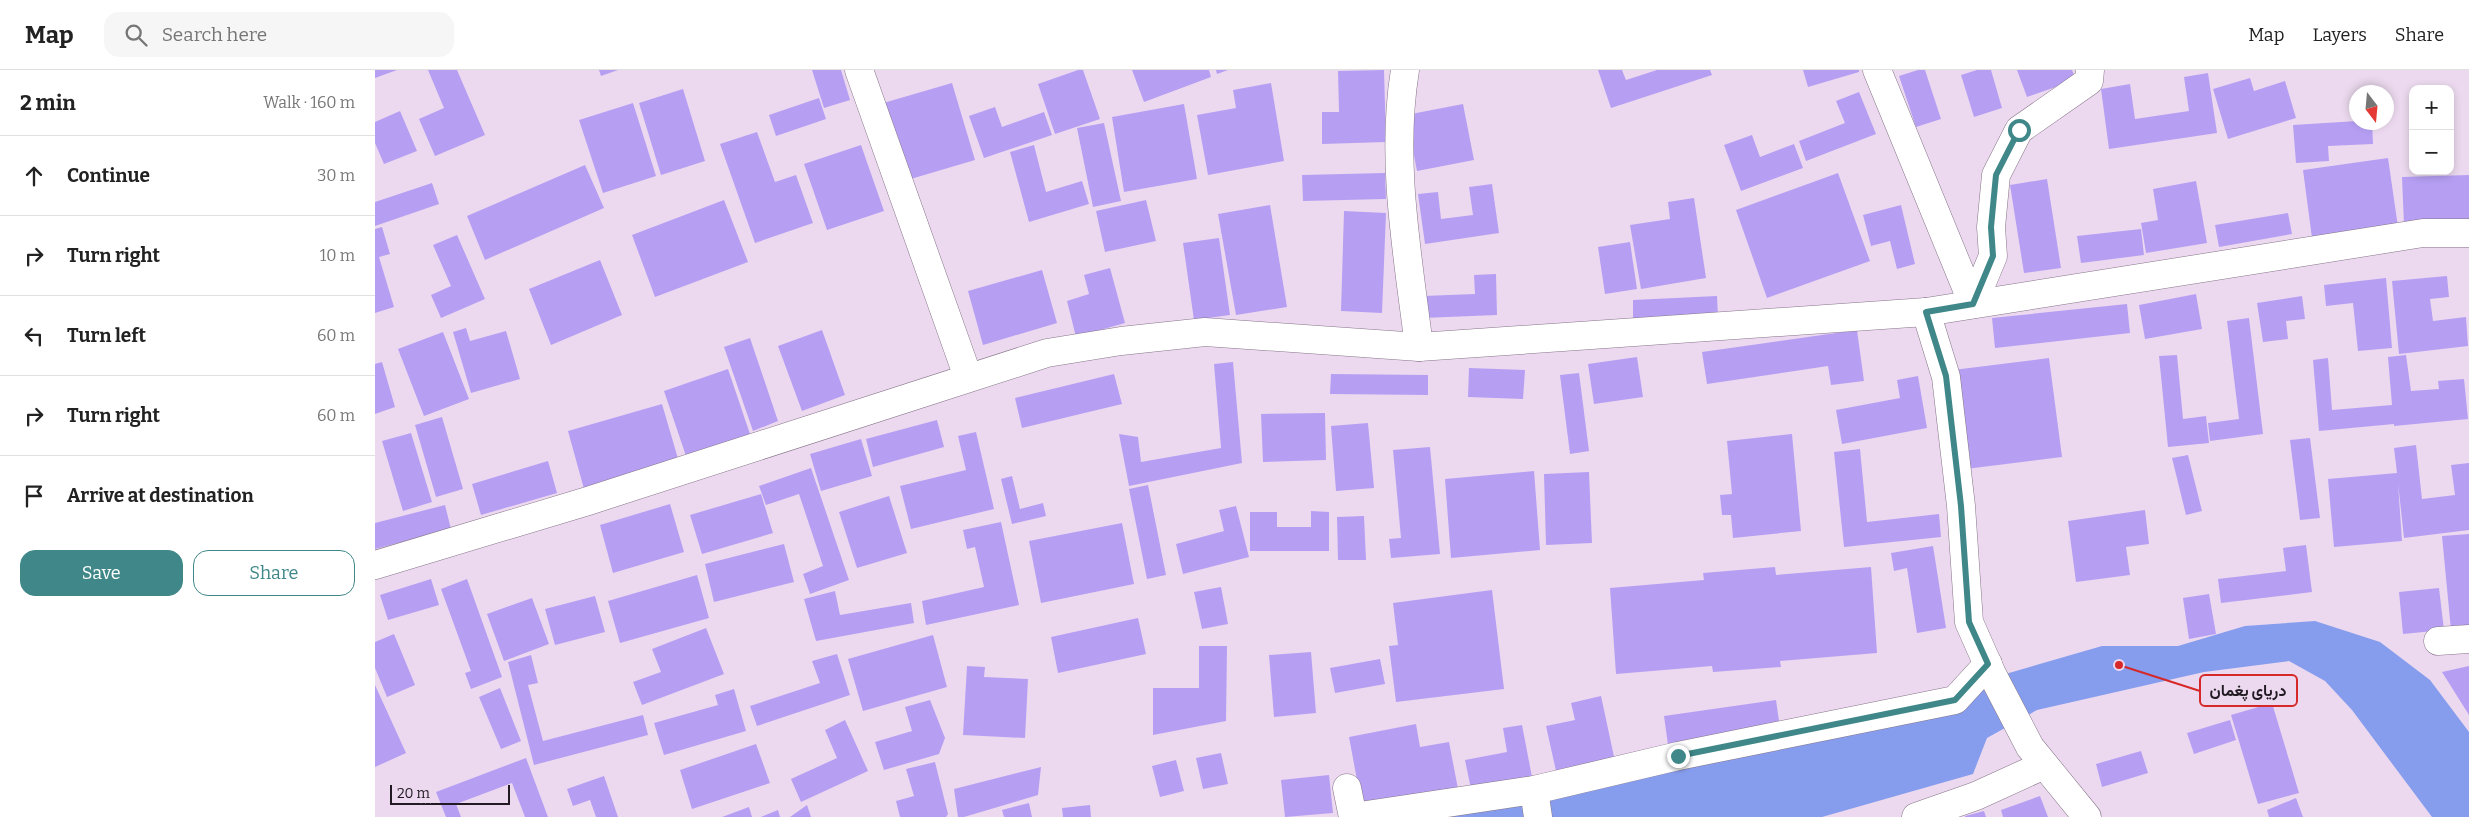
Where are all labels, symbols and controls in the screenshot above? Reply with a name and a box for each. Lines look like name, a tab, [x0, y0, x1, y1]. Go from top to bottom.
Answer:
search box	[104, 12, 454, 57]
text: Map	[25, 21, 74, 49]
icon: search	[122, 21, 150, 49]
text: Search here	[162, 23, 267, 46]
text: Map	[2248, 24, 2284, 46]
text: Layers	[2312, 24, 2367, 46]
text: Share	[2395, 24, 2444, 46]
north arrow	[2349, 85, 2394, 130]
map controls	[2409, 85, 2454, 175]
button: +	[2409, 85, 2454, 130]
text: 2 min	[20, 90, 76, 116]
text: Walk · 160 m	[263, 93, 355, 112]
route start	[2008, 119, 2031, 142]
button: −	[2409, 130, 2454, 175]
icon: ahead	[20, 162, 48, 190]
text: Continue	[67, 164, 150, 187]
text: 30 m	[317, 166, 355, 185]
icon: right	[20, 242, 48, 270]
text: Turn right	[67, 244, 160, 267]
text: 10 m	[320, 246, 355, 265]
icon: left	[20, 322, 48, 350]
text: Turn left	[67, 324, 146, 347]
text: 60 m	[317, 326, 355, 345]
icon: right	[20, 402, 48, 430]
text: Turn right	[67, 404, 160, 427]
text: 60 m	[317, 406, 355, 425]
icon: arrive	[20, 482, 48, 510]
text: Arrive at destination	[67, 484, 254, 507]
button: Save	[20, 550, 183, 596]
button: Share	[193, 550, 355, 596]
callout: دریای پغمان	[2200, 675, 2297, 706]
text: دریای پغمان	[2210, 681, 2286, 702]
route end	[1667, 745, 1690, 768]
scale bar	[390, 782, 510, 805]
text: 20 m	[397, 785, 430, 802]

